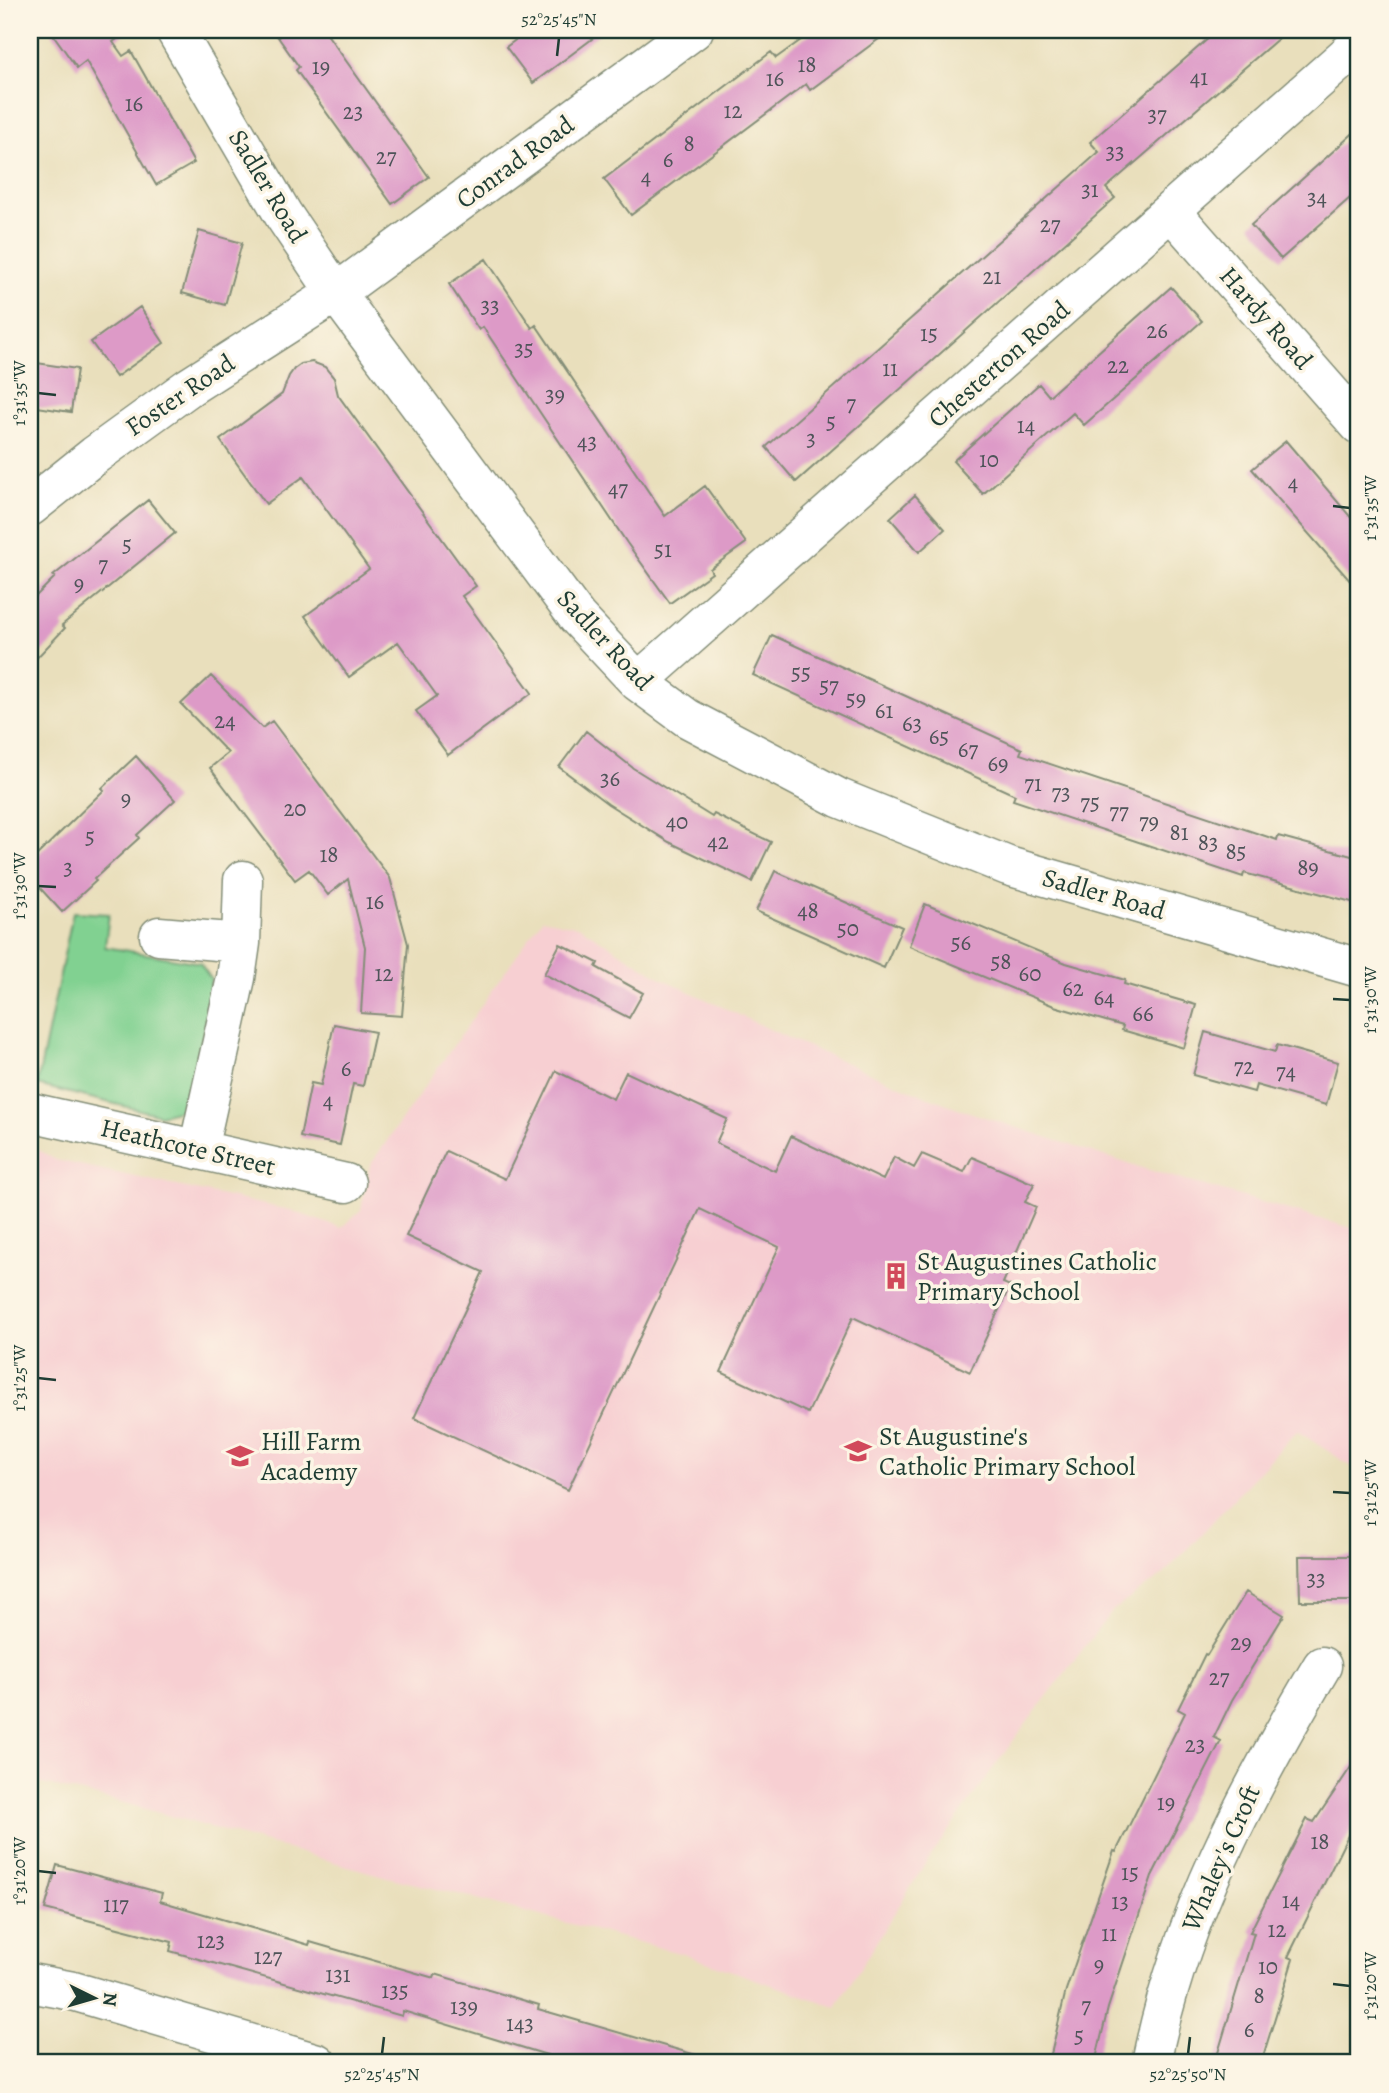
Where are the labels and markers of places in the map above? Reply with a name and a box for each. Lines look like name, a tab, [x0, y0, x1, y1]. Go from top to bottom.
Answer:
place label: St Augustines Catholic Primary School	[917, 1244, 1157, 1309]
building icon: St Augustines Catholic Primary School	[881, 1261, 911, 1291]
place label: St Augustine's Catholic Primary School	[879, 1419, 1135, 1484]
place label: Hill Farm Academy	[260, 1424, 361, 1489]
school or university icon: St Augustine's Catholic Primary School	[843, 1436, 873, 1466]
school or university icon: Hill Farm Academy	[225, 1441, 255, 1471]

